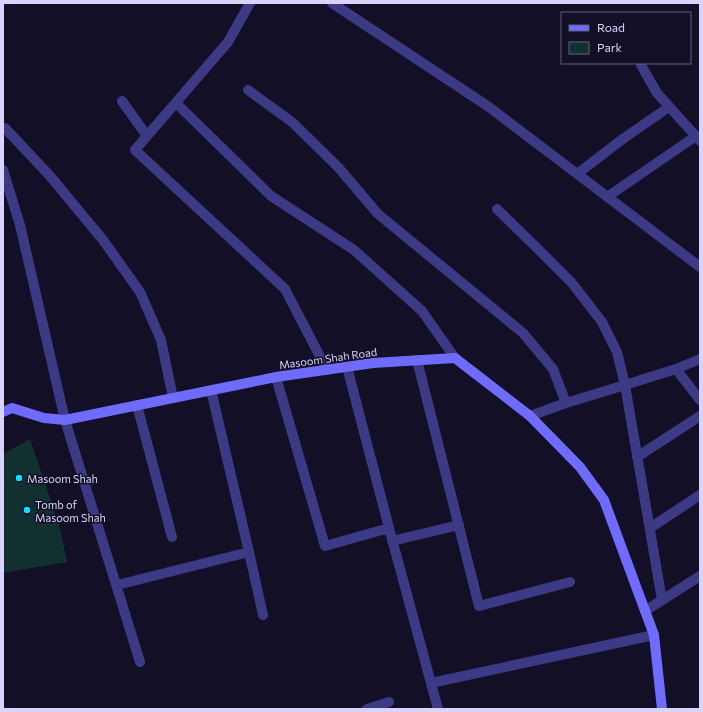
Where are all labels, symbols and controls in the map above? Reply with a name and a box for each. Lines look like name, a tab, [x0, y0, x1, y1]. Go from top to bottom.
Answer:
legend	[561, 12, 691, 64]
text: Road	[597, 20, 625, 34]
text: Park	[597, 40, 623, 54]
street label: Masoom Shah Road	[278, 345, 378, 371]
place label: Masoom Shah	[27, 472, 98, 485]
marker: Masoom Shah	[14, 473, 24, 483]
place label: Tomb of Masoom Shah	[35, 498, 106, 524]
marker: Tomb of Masoom Shah	[22, 505, 32, 515]

